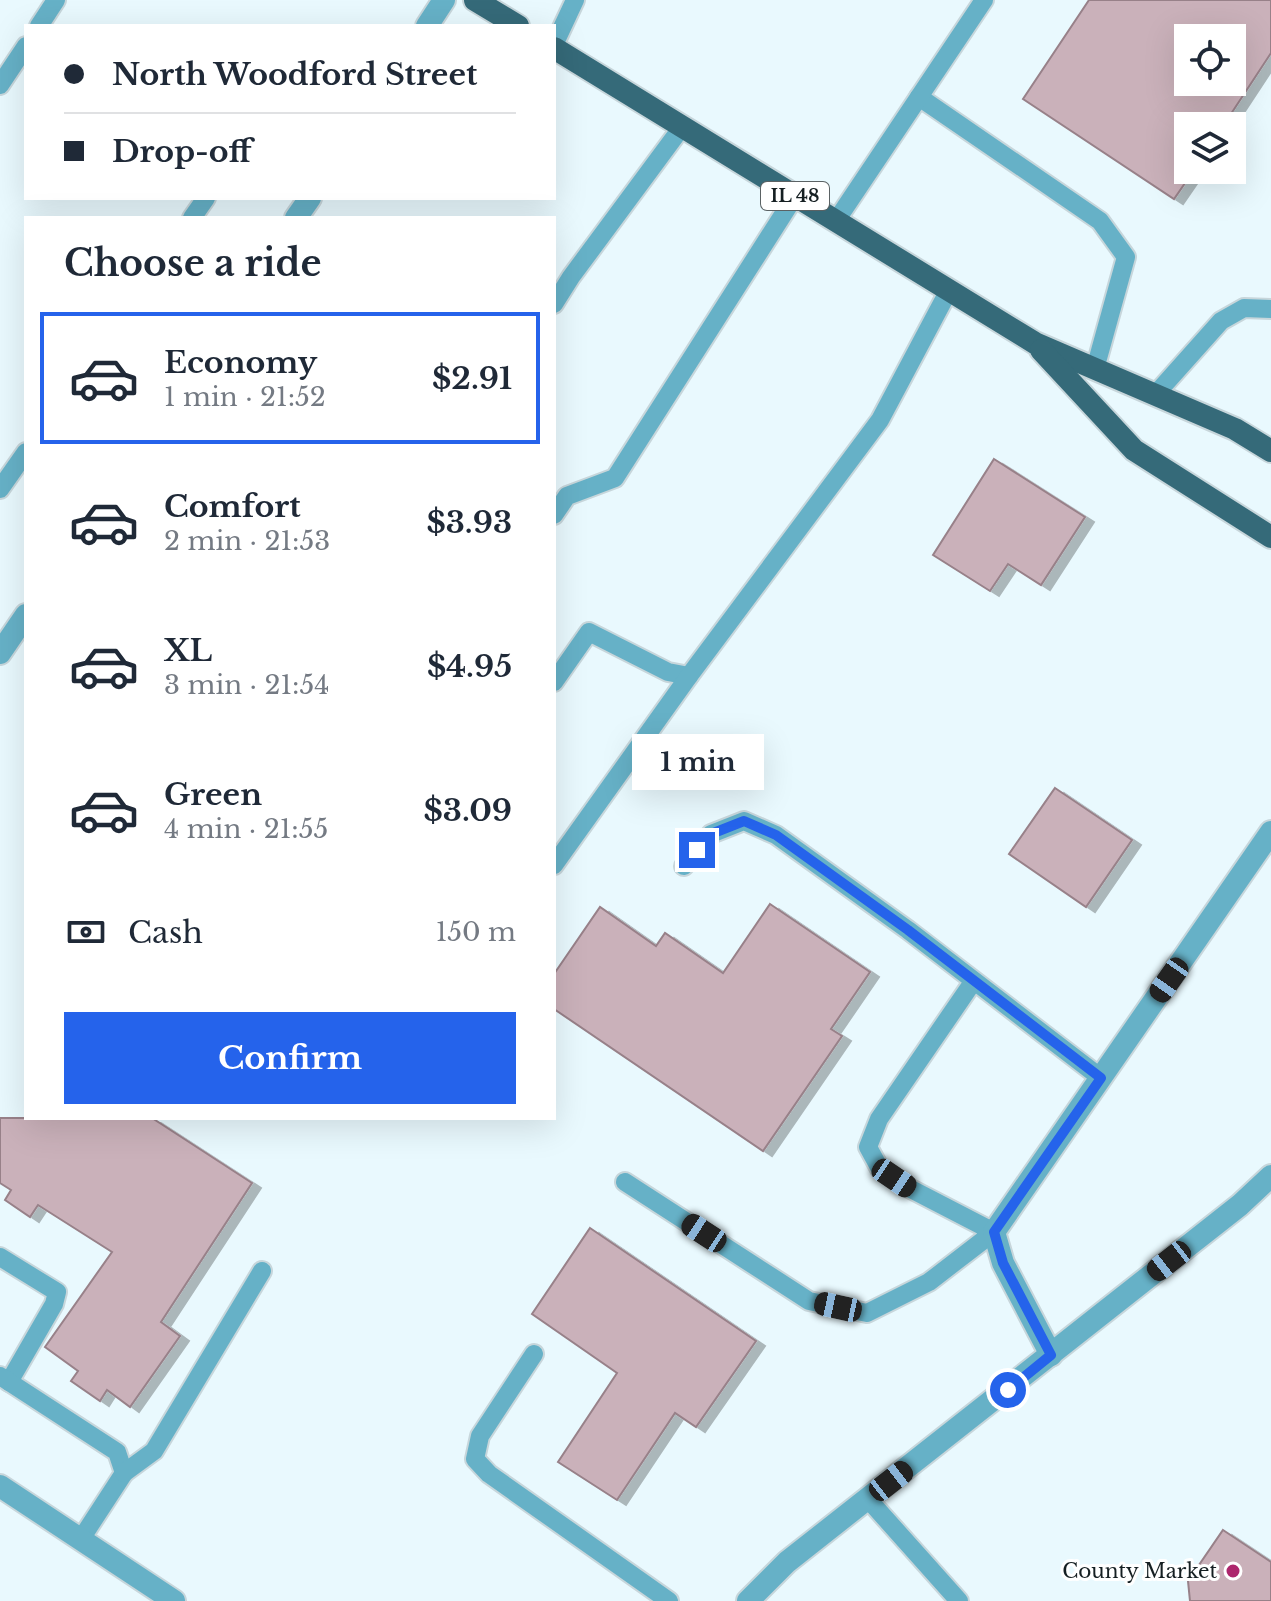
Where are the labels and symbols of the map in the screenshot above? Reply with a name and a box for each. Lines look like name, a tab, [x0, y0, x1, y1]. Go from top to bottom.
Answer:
road number: IL 48	[761, 182, 829, 210]
callout: 1 min	[631, 734, 763, 790]
route end	[679, 832, 715, 868]
car	[1145, 953, 1193, 1007]
car	[867, 1155, 921, 1201]
car	[677, 1210, 731, 1256]
car	[1143, 1237, 1195, 1285]
car	[812, 1290, 864, 1324]
route start	[990, 1372, 1026, 1408]
car	[865, 1457, 917, 1505]
place label: County Market	[1062, 1559, 1217, 1583]
marker: County Market	[1224, 1562, 1242, 1580]

